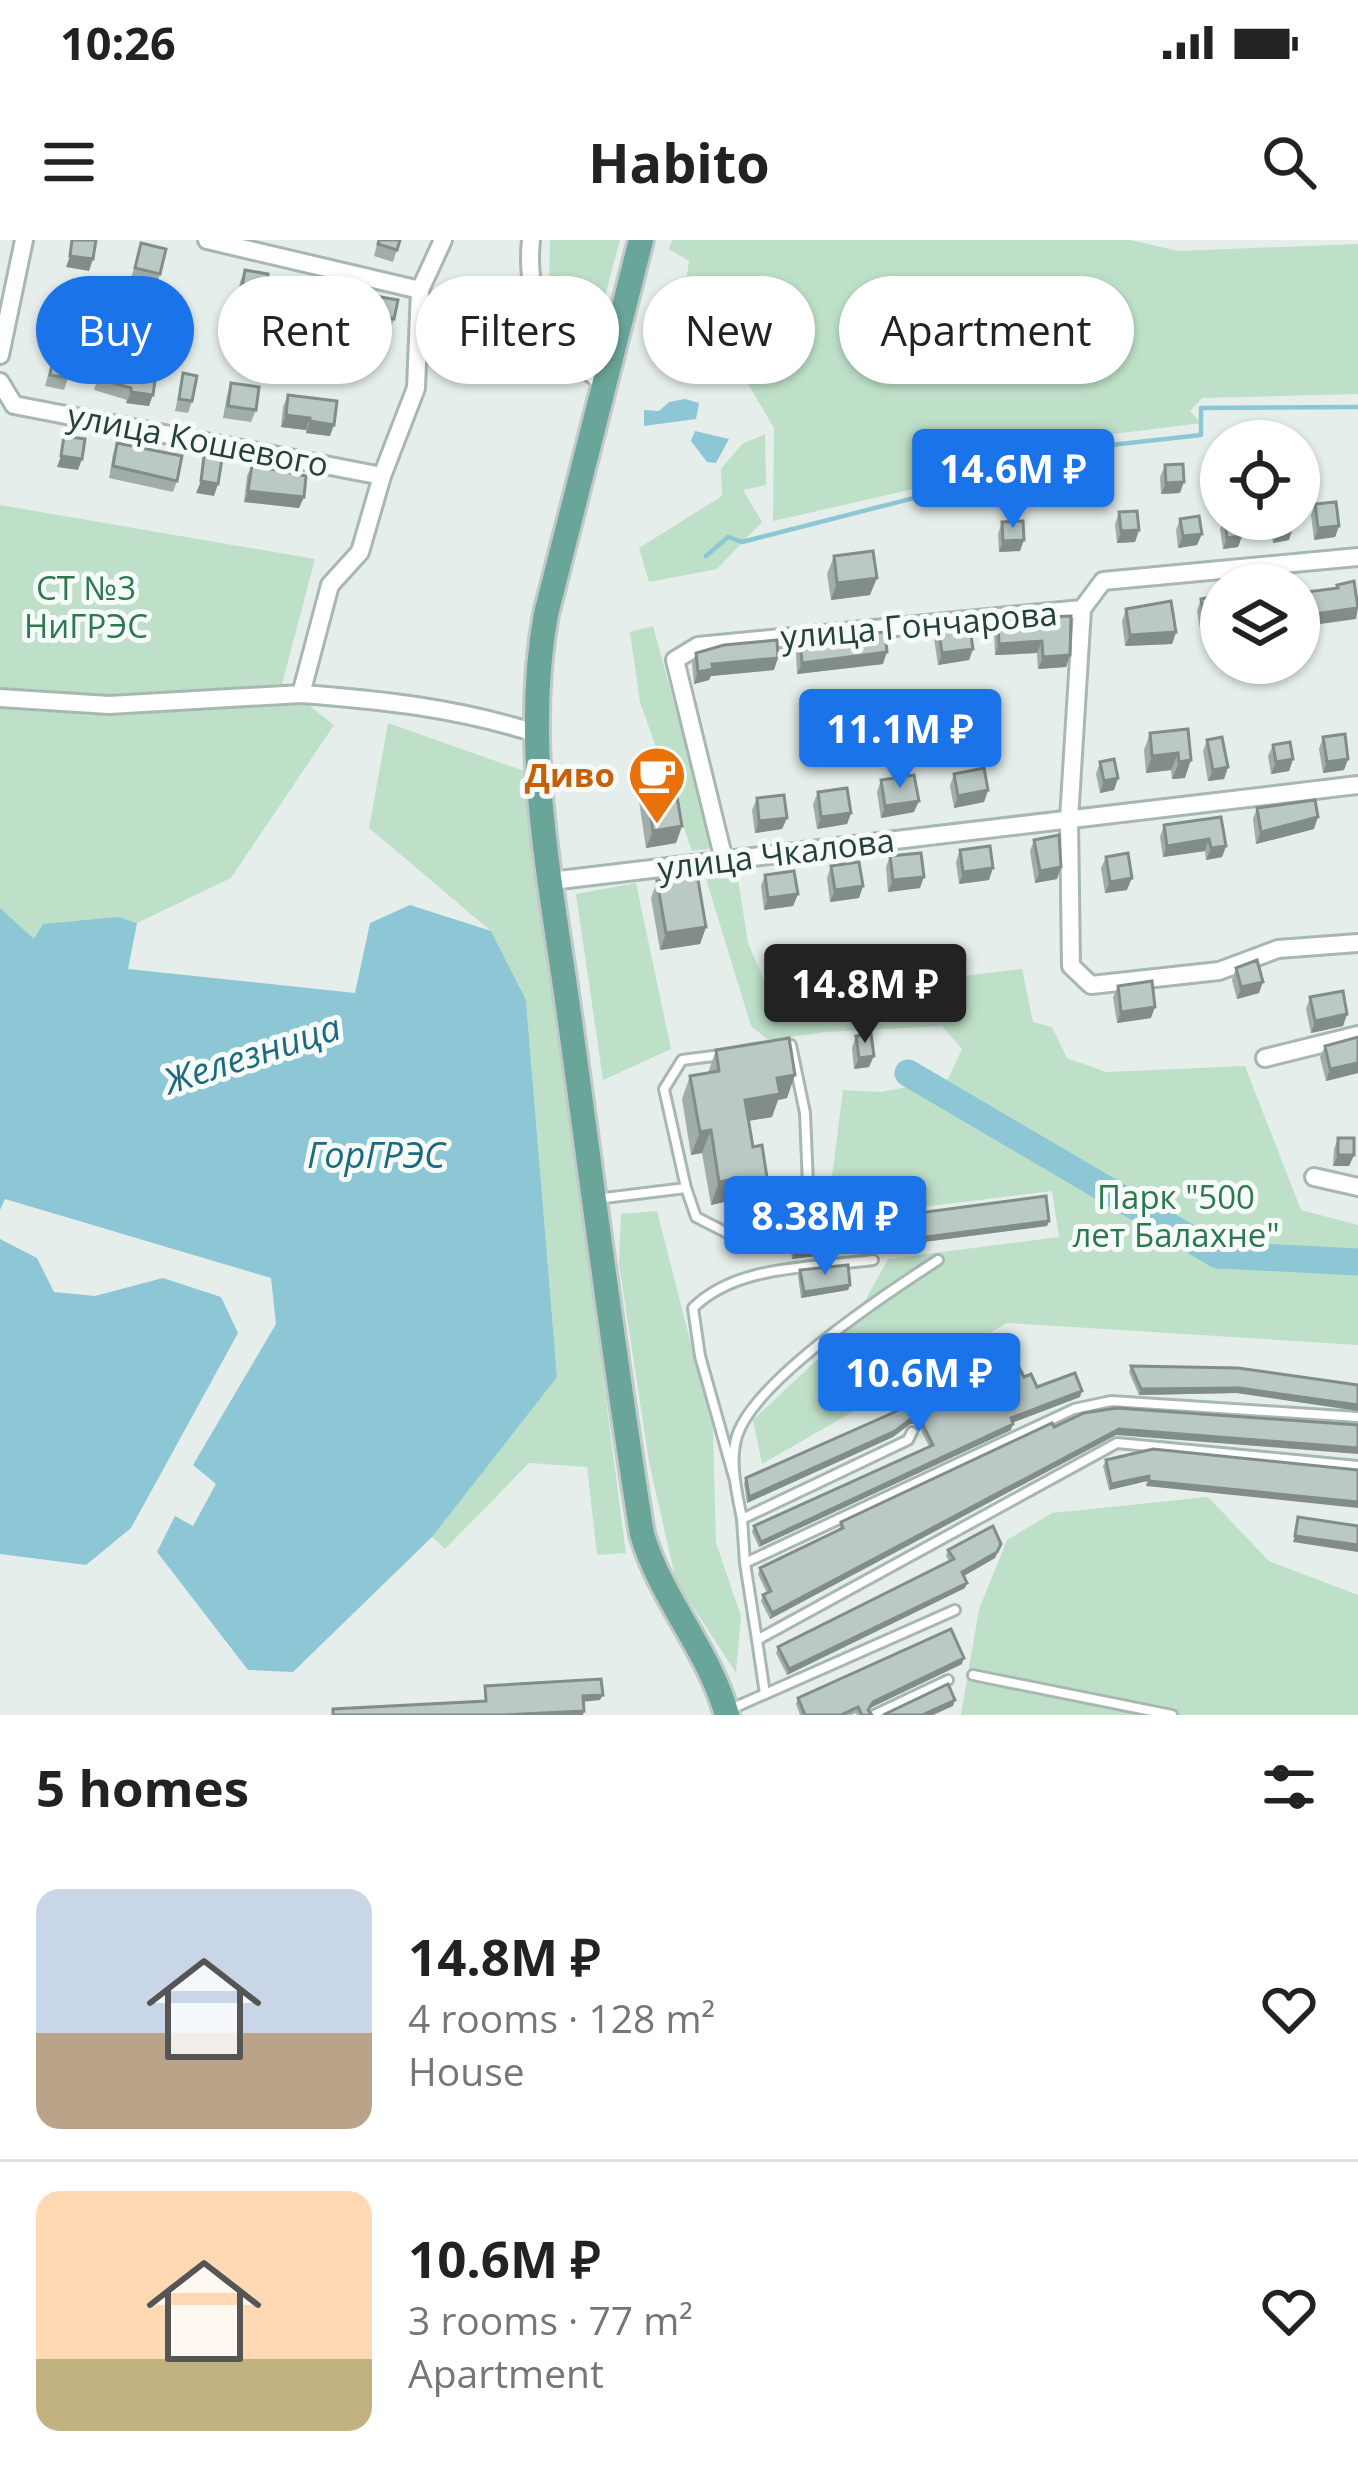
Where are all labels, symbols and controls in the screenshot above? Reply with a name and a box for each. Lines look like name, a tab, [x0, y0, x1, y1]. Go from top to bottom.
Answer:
text: 10:26	[60, 12, 176, 73]
text: Habito	[588, 125, 770, 199]
icon: menu	[36, 129, 102, 195]
icon: search	[1256, 129, 1322, 195]
chip: Buy	[36, 276, 194, 384]
chip: Rent	[218, 276, 392, 384]
chip: Filters	[416, 276, 619, 384]
chip: New	[643, 276, 815, 384]
chip: Apartment	[839, 276, 1134, 384]
street label: улица Кошевого	[64, 392, 332, 487]
map controls	[1200, 420, 1320, 684]
button: locate	[1200, 420, 1320, 540]
pin: 14.6M ₽	[902, 429, 1124, 531]
text: 14.6M ₽	[939, 441, 1087, 494]
button: layers	[1200, 564, 1320, 684]
park label: СТ №3 НиГРЭС	[24, 565, 148, 648]
street label: улица Гончарова	[779, 590, 1059, 659]
pin: 11.1M ₽	[789, 689, 1011, 791]
text: 11.1M ₽	[826, 701, 974, 754]
cafe icon: Диво	[626, 744, 688, 826]
place label: Диво	[525, 752, 615, 797]
street label: улица Чкалова	[655, 817, 897, 890]
pin: 14.8M ₽	[754, 944, 976, 1046]
text: 14.8M ₽	[791, 956, 939, 1009]
water label: Железница	[155, 1002, 346, 1106]
water label: ГорГРЭС	[307, 1130, 447, 1179]
park label: Парк "500 лет Балахне"	[1072, 1174, 1280, 1257]
pin: 8.38M ₽	[714, 1176, 936, 1278]
text: 8.38M ₽	[751, 1188, 899, 1241]
pin: 10.6M ₽	[808, 1333, 1030, 1435]
text: 10.6M ₽	[845, 1345, 993, 1398]
text: 5 homes	[36, 1752, 249, 1822]
icon: filters	[1256, 1754, 1322, 1820]
text: 14.8M ₽	[408, 1921, 601, 1991]
icon: home	[132, 1937, 276, 2081]
icon: heart	[1256, 1976, 1322, 2042]
text: 4 rooms · 128 m²	[408, 1991, 715, 2044]
text: House	[408, 2044, 525, 2097]
text: 10.6M ₽	[408, 2223, 601, 2293]
icon: home	[132, 2239, 276, 2383]
icon: heart	[1256, 2278, 1322, 2344]
text: 3 rooms · 77 m²	[408, 2293, 693, 2346]
text: Apartment	[408, 2346, 604, 2399]

